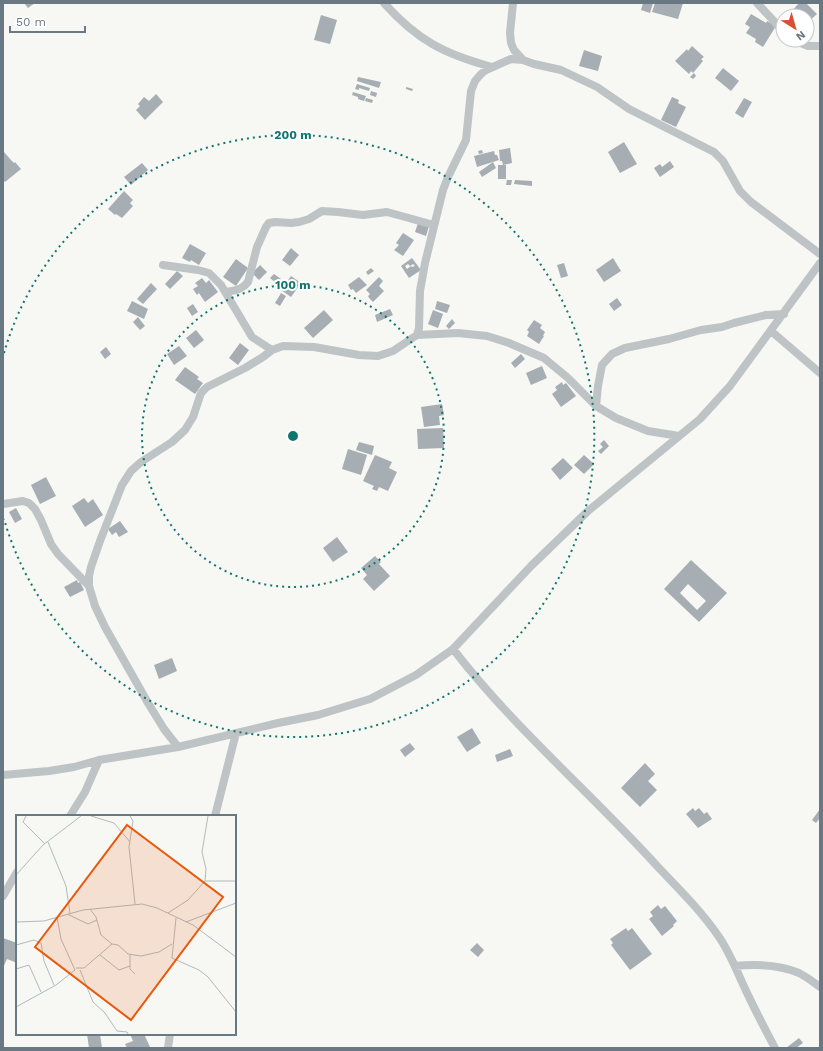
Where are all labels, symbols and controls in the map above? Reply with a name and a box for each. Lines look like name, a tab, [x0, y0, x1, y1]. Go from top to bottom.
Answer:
scale bar	[10, 8, 85, 34]
north arrow	[775, 8, 815, 48]
text: 50 m	[16, 15, 46, 29]
text: N	[794, 28, 808, 43]
text: 200 m	[274, 128, 312, 142]
text: 100 m	[275, 278, 311, 292]
centre of rings	[286, 429, 300, 443]
inset map	[16, 815, 236, 1035]

